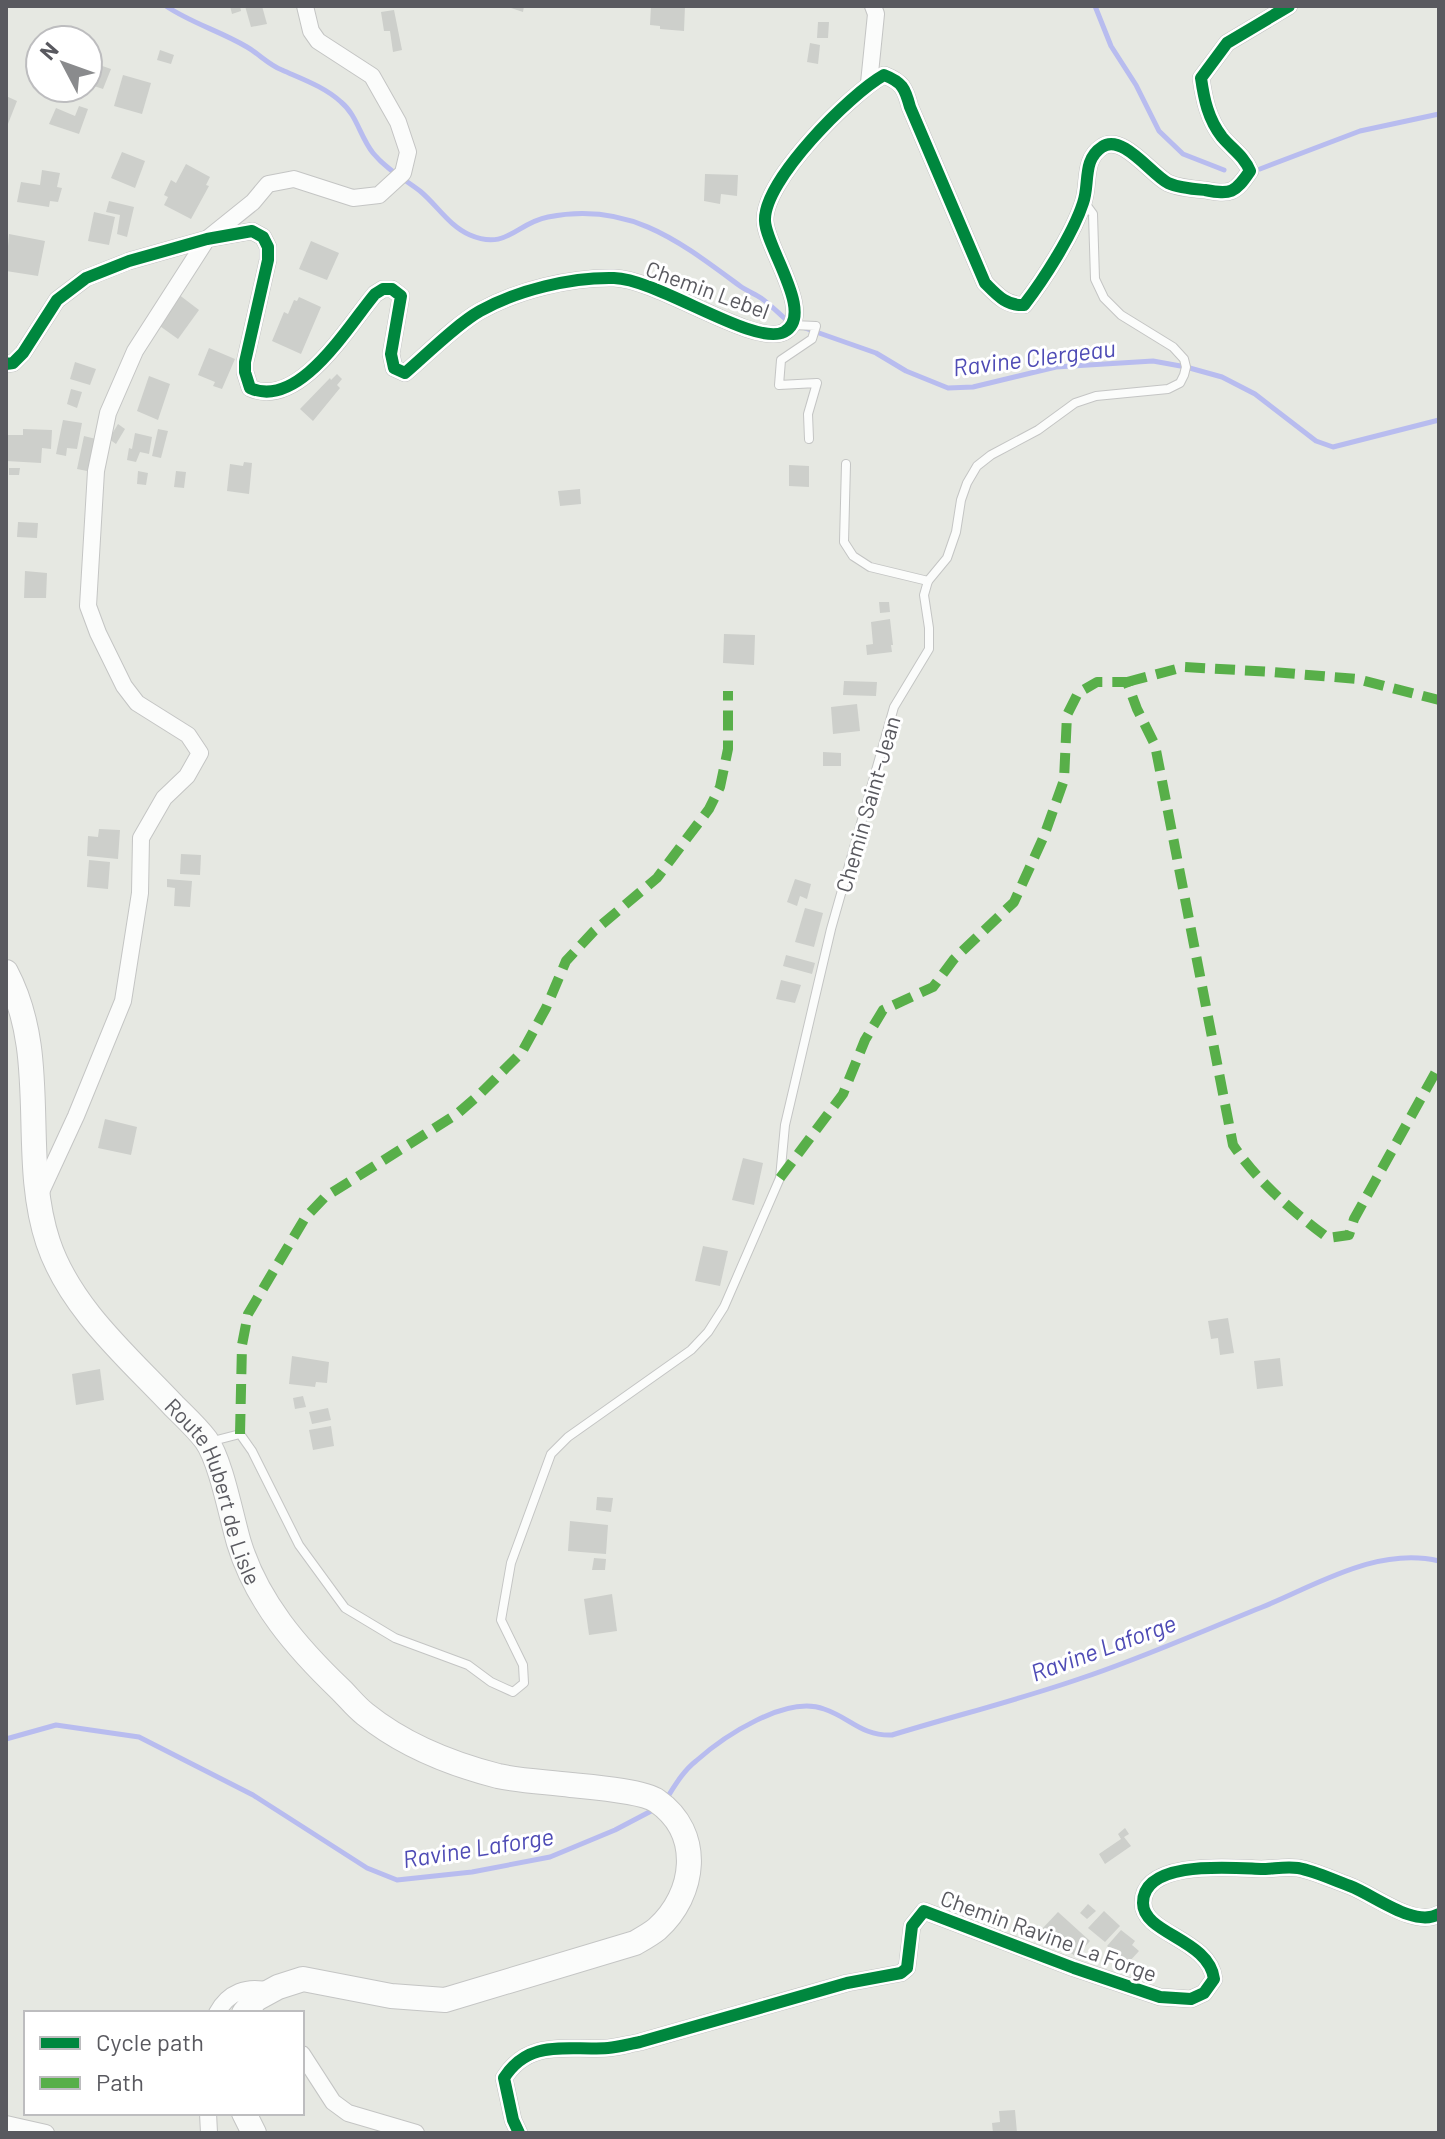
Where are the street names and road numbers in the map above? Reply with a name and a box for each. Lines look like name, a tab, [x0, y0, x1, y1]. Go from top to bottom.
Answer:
street label: Chemin Lebel	[643, 255, 773, 323]
street label: Chemin Saint-Jean	[829, 713, 905, 895]
street label: Route Hubert de Lisle	[160, 1392, 267, 1589]
street label: Chemin Ravine La Forge	[937, 1884, 1161, 1986]

